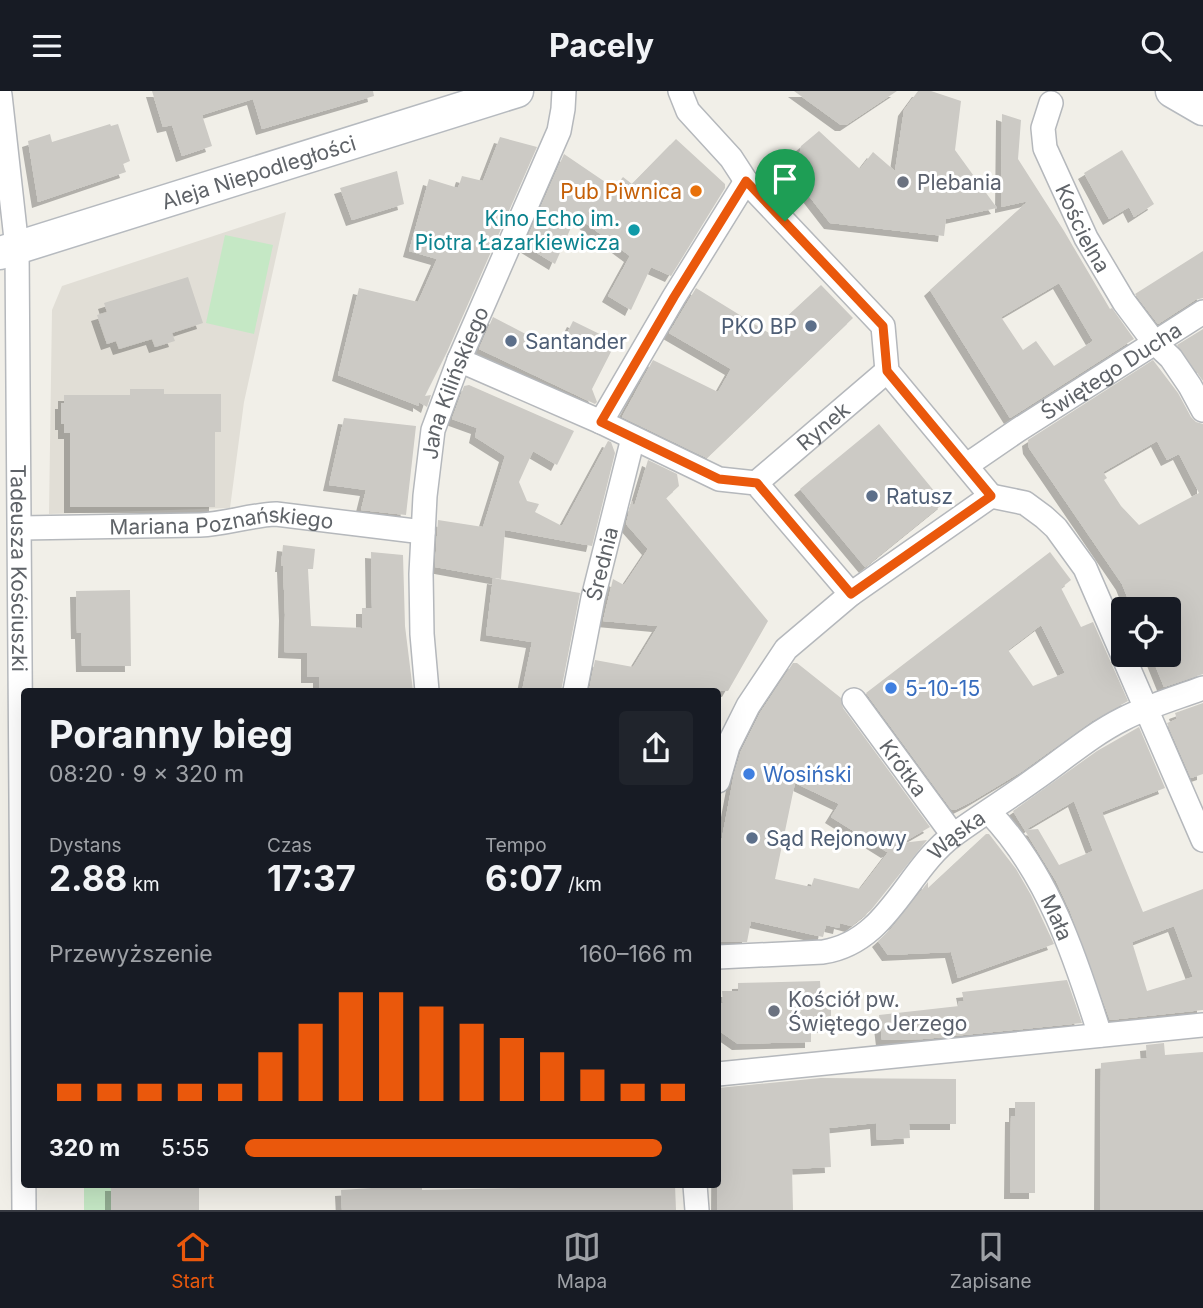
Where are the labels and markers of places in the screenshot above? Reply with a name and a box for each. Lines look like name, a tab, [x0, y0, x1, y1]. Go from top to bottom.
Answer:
pin	[755, 149, 815, 221]
place label: Plebania	[917, 170, 1002, 195]
marker: Plebania	[895, 174, 911, 190]
place label: Pub Piwnica	[560, 179, 682, 204]
marker: Pub Piwnica	[688, 183, 704, 199]
place label: Kino Echo im. Piotra Łazarkiewicza	[415, 206, 620, 255]
marker: Kino Echo im. Piotra Łazarkiewicza	[626, 222, 642, 238]
place label: PKO BP	[721, 314, 797, 339]
marker: PKO BP	[803, 318, 819, 334]
place label: Santander	[525, 329, 627, 354]
marker: Santander	[503, 333, 519, 349]
place label: Ratusz	[886, 484, 953, 509]
marker: Ratusz	[864, 488, 880, 504]
place label: 5-10-15	[905, 676, 980, 701]
marker: 5-10-15	[883, 680, 899, 696]
place label: Wosiński	[763, 762, 852, 787]
marker: Wosiński	[741, 766, 757, 782]
place label: Sąd Rejonowy	[766, 826, 907, 851]
marker: Sąd Rejonowy	[744, 830, 760, 846]
place label: Kościół pw. Świętego Jerzego	[788, 987, 967, 1036]
marker: Kościół pw. Świętego Jerzego	[766, 1003, 782, 1019]

